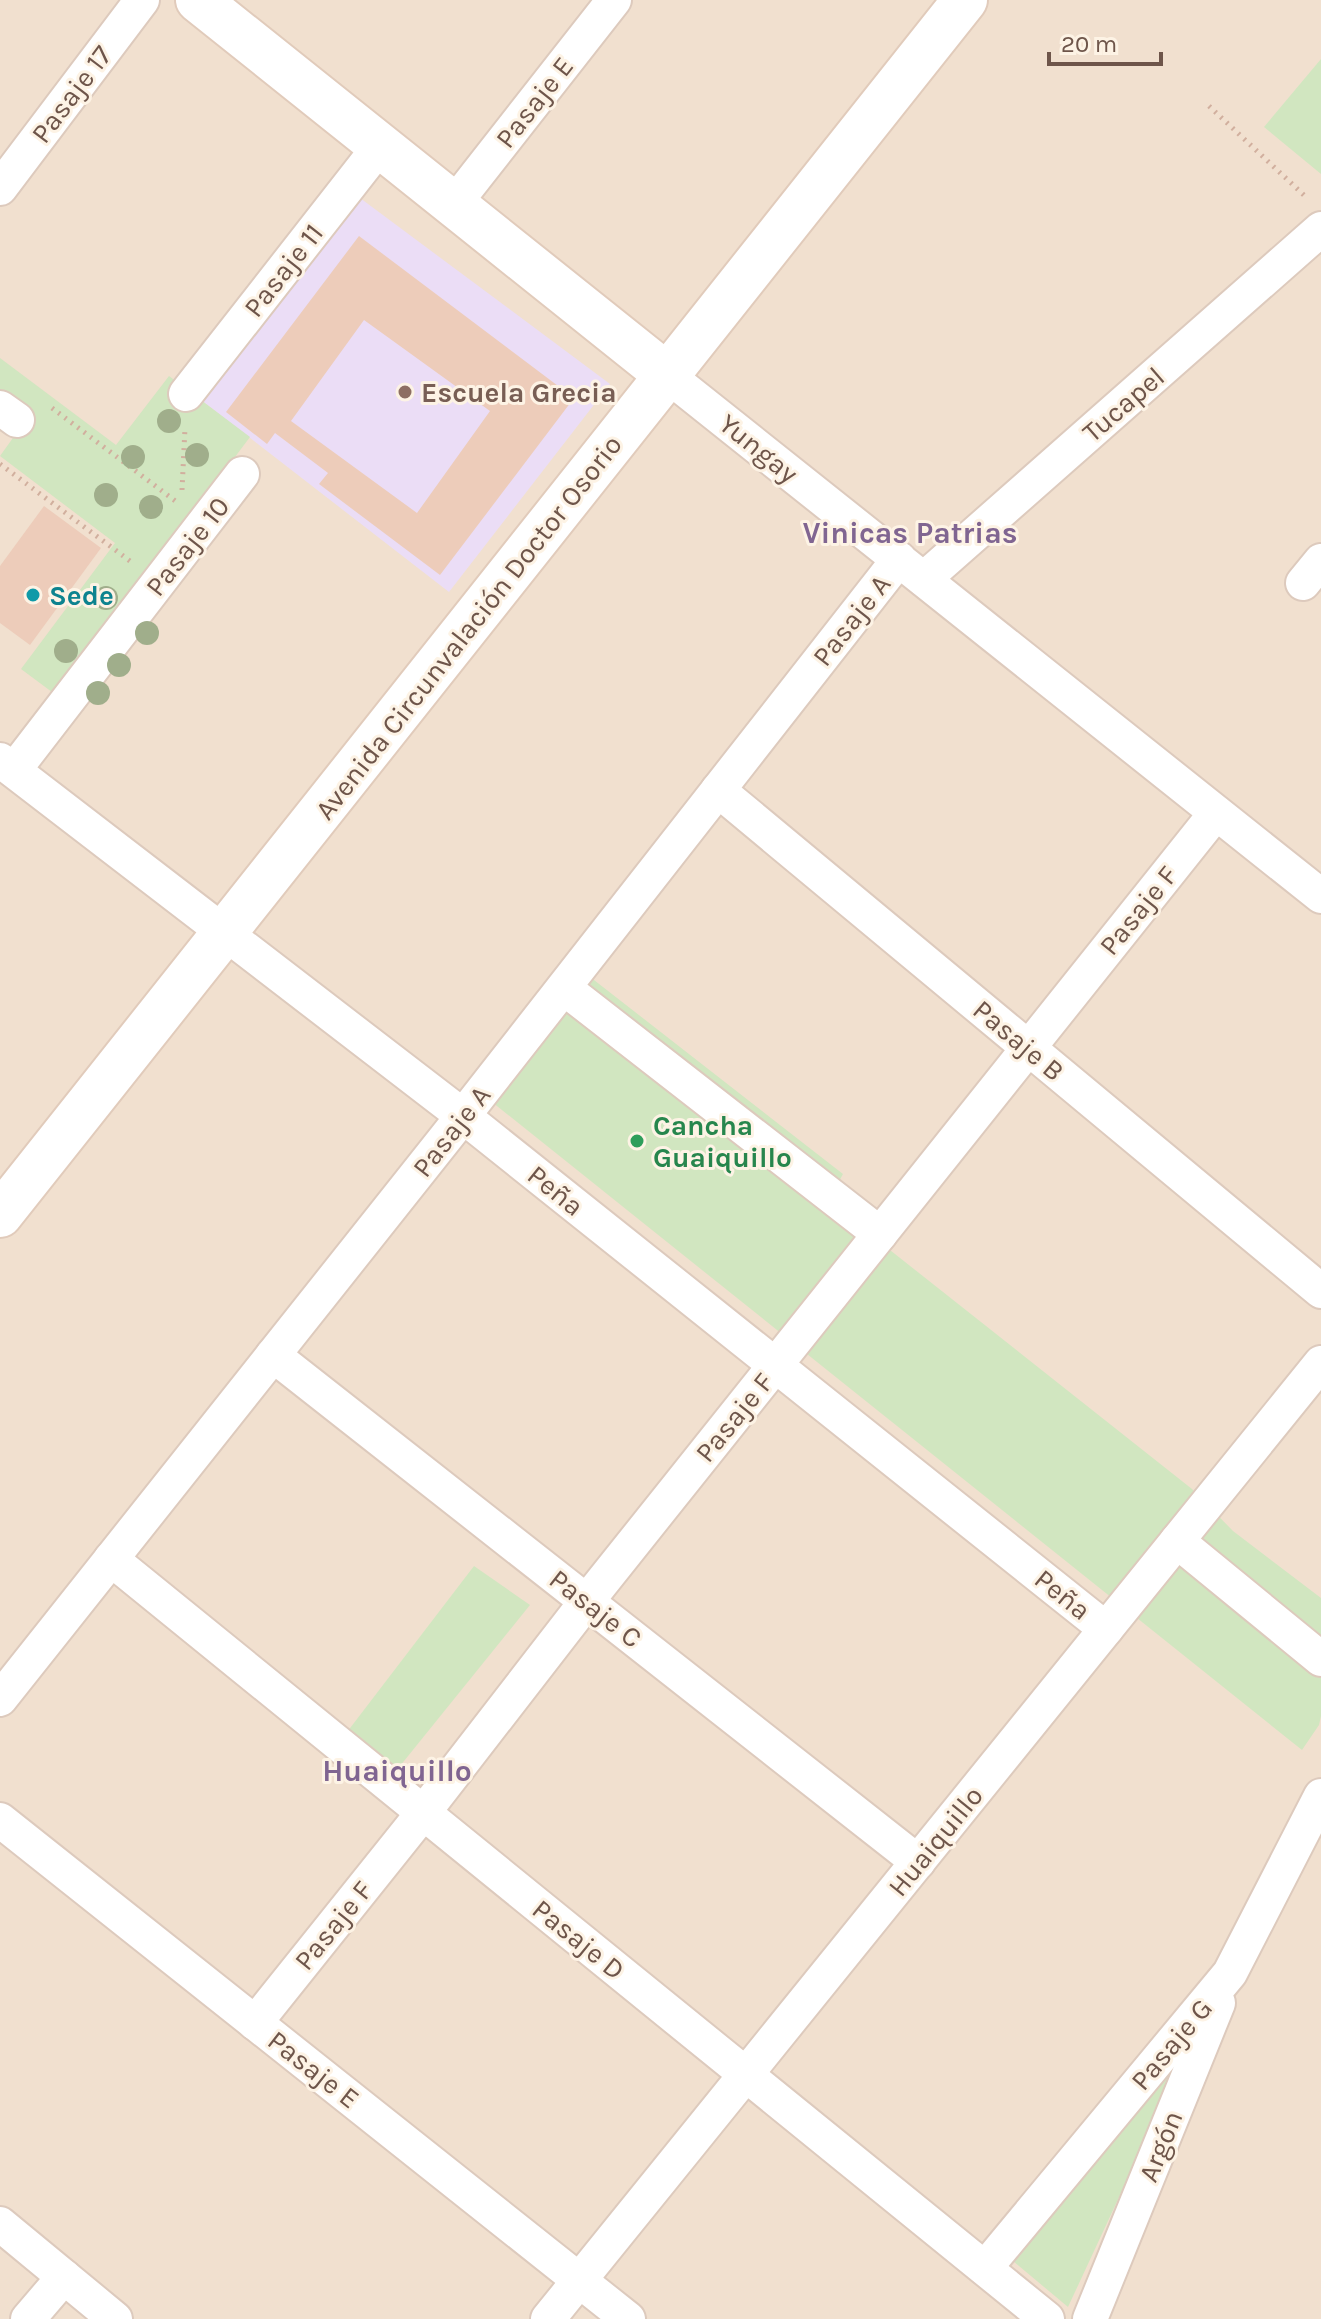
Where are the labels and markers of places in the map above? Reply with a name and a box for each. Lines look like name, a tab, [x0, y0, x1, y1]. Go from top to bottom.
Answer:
place label: Escuela Grecia	[421, 376, 617, 409]
marker: Escuela Grecia	[396, 383, 414, 401]
place label: Sede	[49, 579, 114, 612]
marker: Sede	[24, 586, 42, 604]
place label: Cancha Guaiquillo	[653, 1109, 792, 1174]
marker: Cancha Guaiquillo	[628, 1132, 646, 1150]

